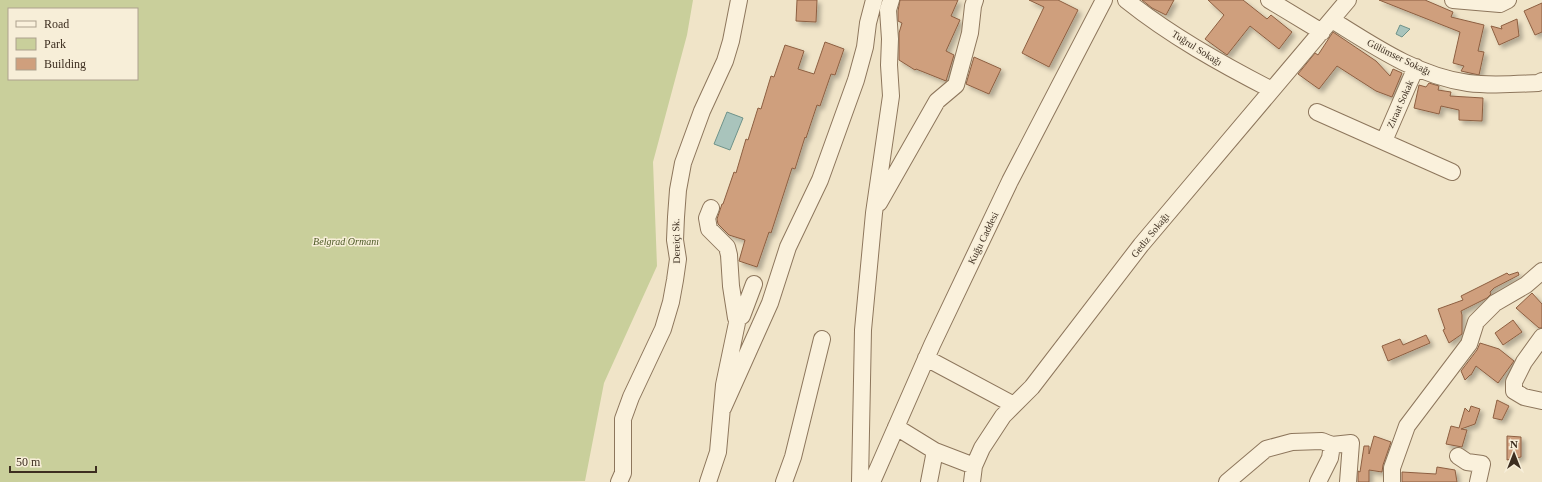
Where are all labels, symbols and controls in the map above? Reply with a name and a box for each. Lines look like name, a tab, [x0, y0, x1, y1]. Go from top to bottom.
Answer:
legend	[8, 8, 138, 80]
text: Road	[44, 17, 69, 31]
street label: Tuğrul Sokağı	[1170, 28, 1224, 68]
text: Park	[44, 37, 66, 51]
street label: Gülümser Sokağı	[1365, 37, 1433, 77]
text: Building	[44, 57, 86, 71]
street label: Ziraat Sokak	[1385, 78, 1415, 130]
street label: Kuğu Caddesi	[966, 210, 1001, 266]
street label: Gediz Sokağı	[1129, 210, 1171, 260]
street label: Dereiçi Sk.	[670, 218, 682, 264]
park label: Belgrad Ormanı	[313, 236, 379, 247]
north arrow	[1494, 434, 1534, 474]
text: N	[1510, 438, 1518, 450]
scale bar	[10, 448, 96, 474]
text: 50 m	[16, 455, 41, 469]

